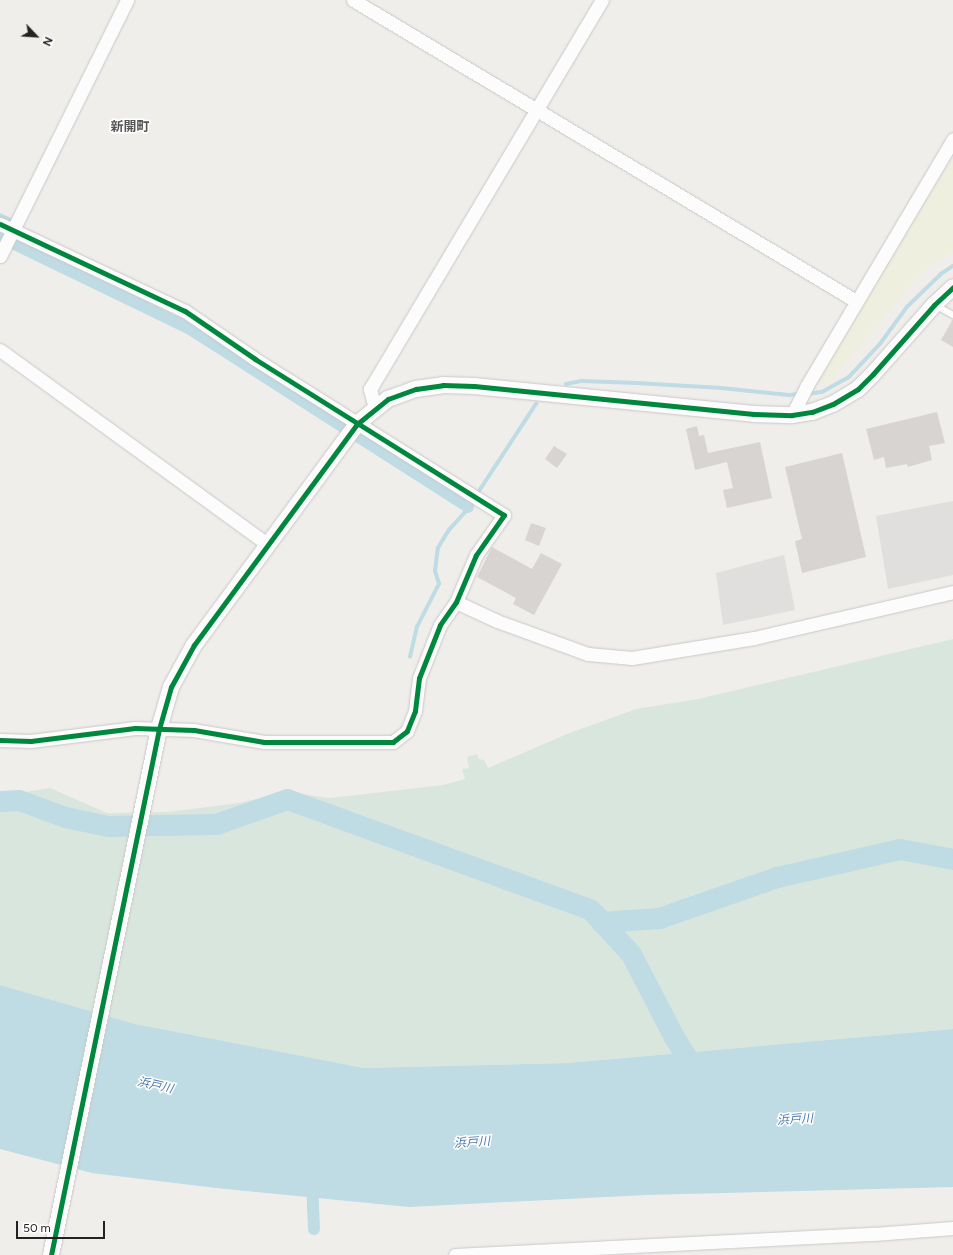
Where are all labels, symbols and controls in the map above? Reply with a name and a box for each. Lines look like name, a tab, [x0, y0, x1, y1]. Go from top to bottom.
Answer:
north arrow	[16, 16, 56, 56]
text: N	[40, 35, 55, 48]
district label: 新開町	[111, 119, 149, 135]
water label: 浜戸川	[136, 1075, 174, 1097]
water label: 浜戸川	[777, 1112, 813, 1128]
water label: 浜戸川	[454, 1135, 490, 1151]
scale bar	[18, 1213, 107, 1239]
text: 50 m	[23, 1221, 51, 1235]

